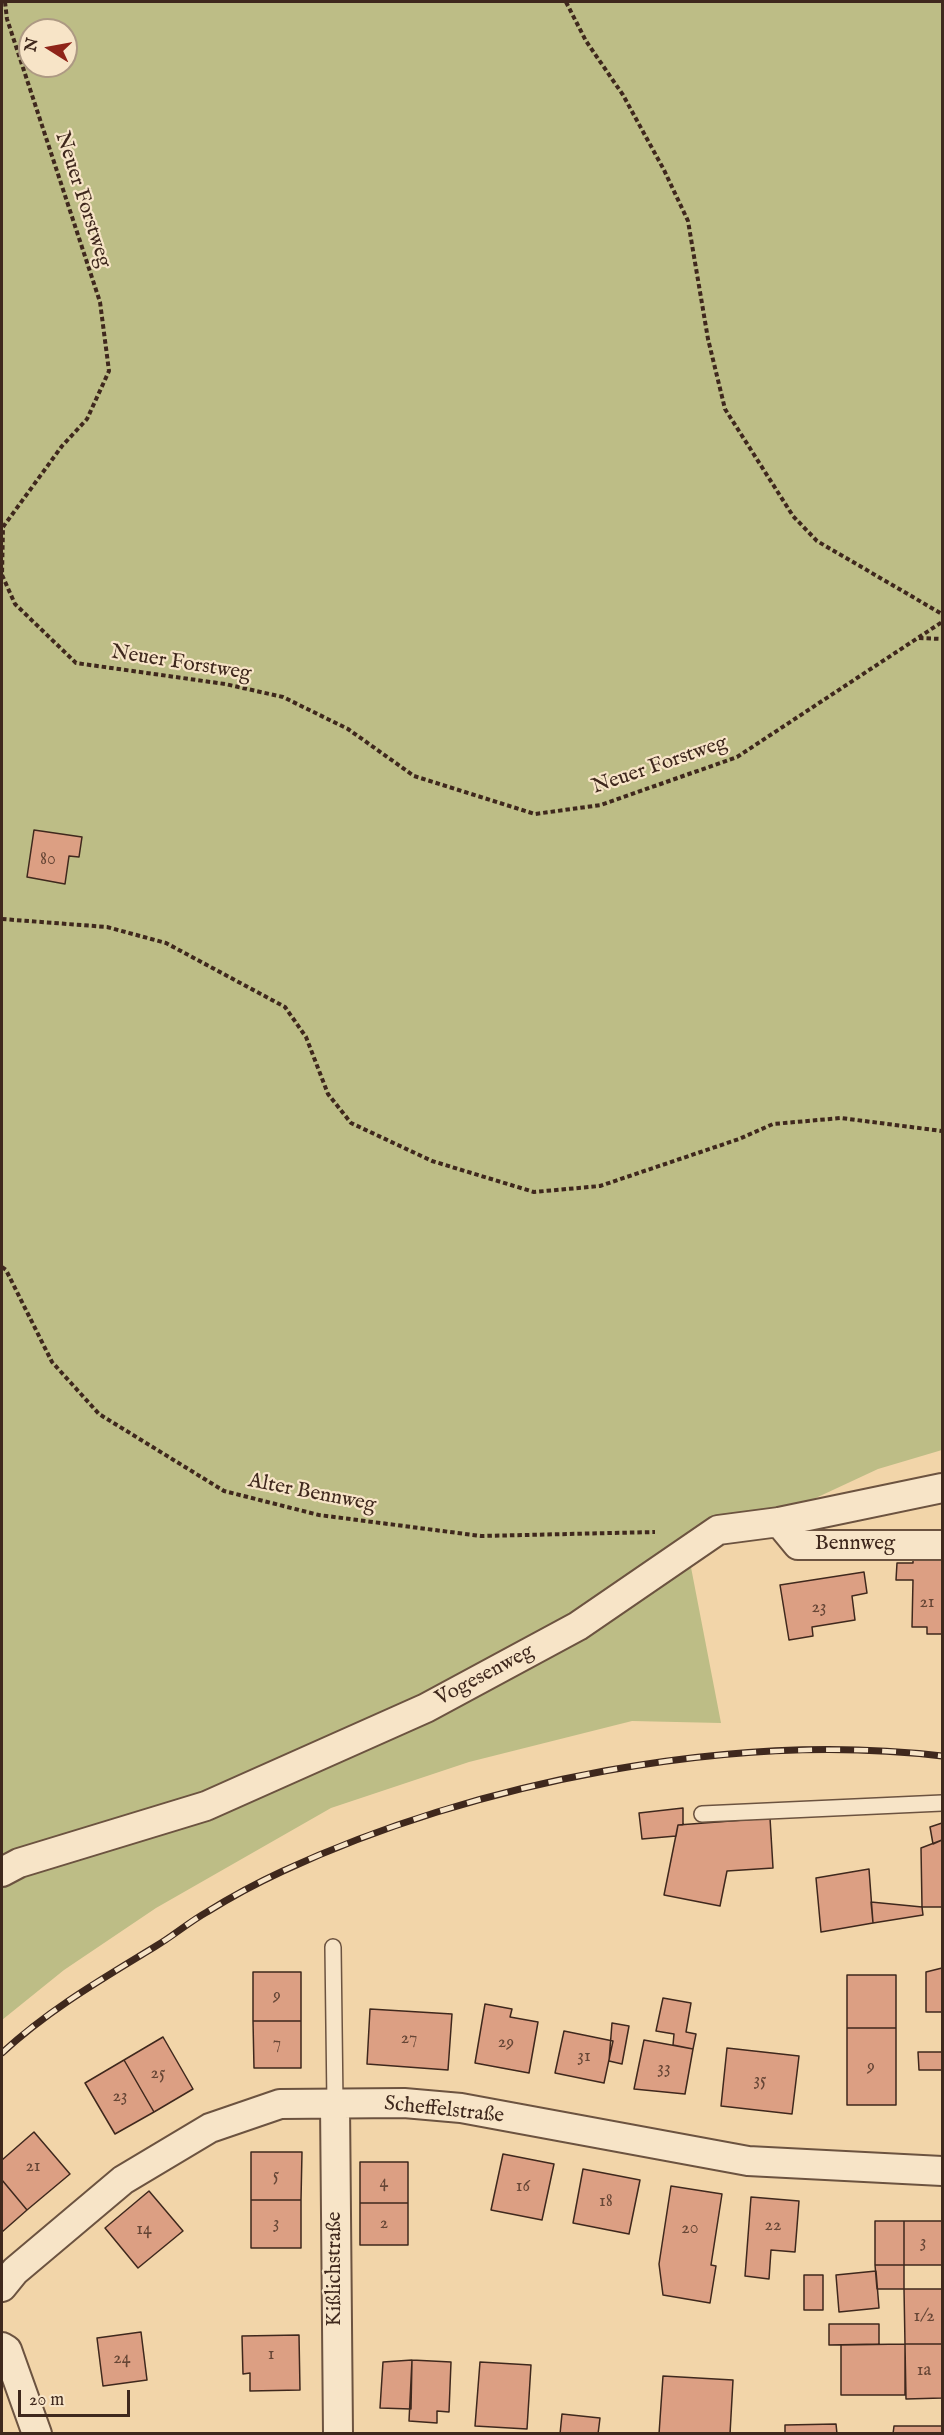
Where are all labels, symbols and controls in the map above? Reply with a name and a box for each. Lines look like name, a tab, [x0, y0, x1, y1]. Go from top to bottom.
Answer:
north arrow	[18, 18, 78, 78]
text: N	[21, 36, 43, 54]
street label: Neuer Forstweg	[48, 129, 116, 271]
street label: Neuer Forstweg	[109, 640, 253, 688]
street label: Neuer Forstweg	[589, 731, 731, 801]
house number: 80	[40, 849, 56, 871]
street label: Alter Bennweg	[246, 1469, 378, 1519]
street label: Bennweg	[815, 1532, 895, 1558]
house number: 21	[919, 1592, 935, 1614]
house number: 23	[811, 1597, 827, 1619]
street label: Vogesenweg	[432, 1640, 538, 1712]
house number: 9	[273, 1985, 281, 2007]
house number: 27	[401, 2028, 417, 2050]
house number: 29	[498, 2032, 514, 2054]
house number: 7	[273, 2033, 281, 2055]
house number: 31	[577, 2046, 591, 2068]
house number: 9	[867, 2056, 875, 2078]
house number: 33	[657, 2058, 671, 2080]
house number: 25	[151, 2063, 165, 2085]
house number: 35	[753, 2070, 767, 2092]
house number: 23	[112, 2086, 128, 2108]
street label: Scheffelstraße	[383, 2092, 505, 2130]
house number: 21	[25, 2156, 41, 2178]
house number: 5	[273, 2165, 279, 2187]
house number: 4	[380, 2172, 388, 2194]
house number: 16	[516, 2176, 530, 2198]
house number: 18	[599, 2191, 613, 2213]
street label: Kißlichstraße	[323, 2212, 349, 2326]
house number: 3	[273, 2213, 279, 2235]
house number: 2	[380, 2213, 388, 2235]
house number: 22	[765, 2215, 781, 2237]
house number: 20	[681, 2218, 699, 2240]
house number: 14	[136, 2219, 152, 2241]
house number: 3	[920, 2232, 926, 2254]
house number: 1/2	[913, 2306, 935, 2328]
house number: 1	[268, 2344, 274, 2366]
house number: 24	[113, 2348, 131, 2370]
house number: 1a	[917, 2360, 931, 2382]
scale bar	[21, 2378, 134, 2416]
text: 20 m	[29, 2389, 64, 2412]

